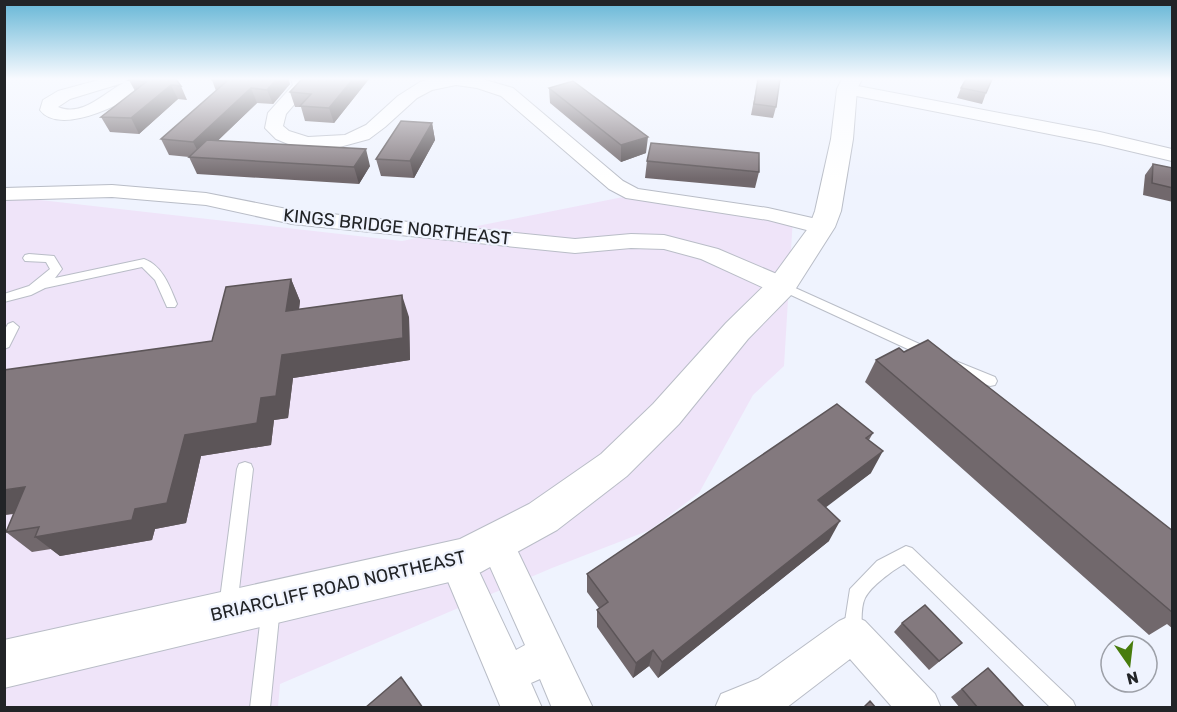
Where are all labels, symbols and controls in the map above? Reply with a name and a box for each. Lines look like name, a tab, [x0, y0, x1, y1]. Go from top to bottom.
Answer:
street label: KINGS BRIDGE NORTHEAST	[282, 204, 512, 250]
street label: BRIARCLIFF ROAD NORTHEAST	[208, 546, 468, 626]
north arrow	[1099, 634, 1159, 694]
text: N	[1125, 667, 1140, 689]

